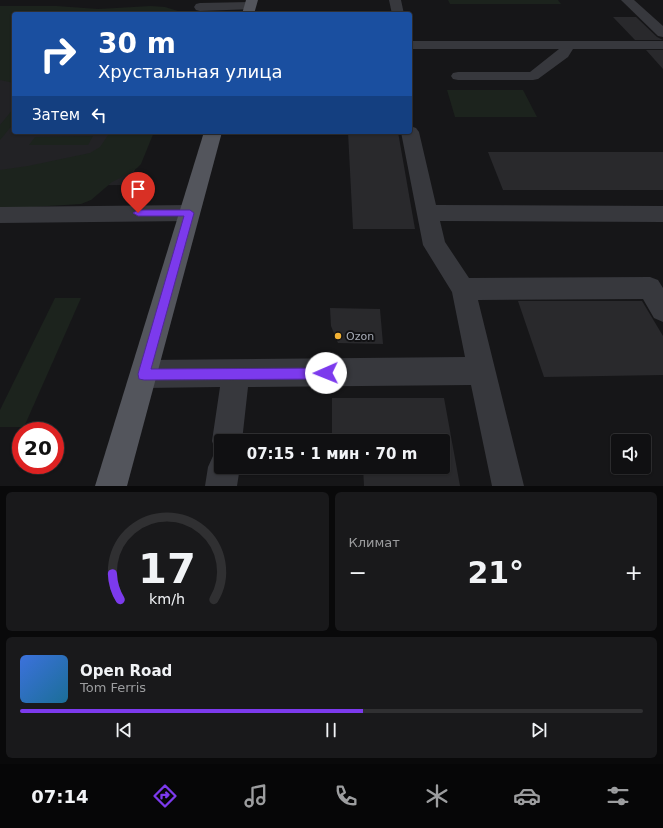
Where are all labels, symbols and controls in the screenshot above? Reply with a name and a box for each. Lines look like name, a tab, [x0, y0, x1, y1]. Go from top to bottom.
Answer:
text: 30 m	[98, 27, 176, 60]
icon: right	[32, 28, 84, 80]
text: Хрустальная улица	[98, 61, 282, 82]
icon: left	[88, 104, 110, 126]
text: Затем	[32, 106, 80, 124]
pin	[121, 172, 155, 213]
icon: arrive	[127, 178, 149, 200]
place label: Ozon	[346, 330, 374, 343]
marker: Ozon	[333, 331, 343, 341]
position arrow	[305, 352, 347, 394]
speed limit sign: 20	[12, 422, 64, 474]
map controls	[611, 434, 651, 474]
button: sound	[611, 434, 651, 474]
text: 07:15 · 1 мин · 70 m	[247, 445, 417, 463]
text: Климат	[349, 535, 400, 550]
text: 17	[138, 543, 196, 592]
text: 21°	[467, 555, 524, 590]
text: −	[349, 560, 367, 585]
text: +	[625, 560, 643, 585]
text: km/h	[149, 590, 185, 606]
text: Open Road	[80, 662, 172, 680]
text: Tom Ferris	[80, 680, 146, 695]
icon: previous	[113, 719, 135, 741]
icon: pause	[320, 719, 342, 741]
icon: next	[528, 719, 550, 741]
icon: directions	[151, 782, 179, 810]
icon: music	[242, 782, 270, 810]
icon: phone	[332, 782, 360, 810]
icon: climate	[423, 782, 451, 810]
icon: car	[513, 782, 541, 810]
icon: filters	[604, 782, 632, 810]
text: 07:14	[31, 786, 89, 807]

